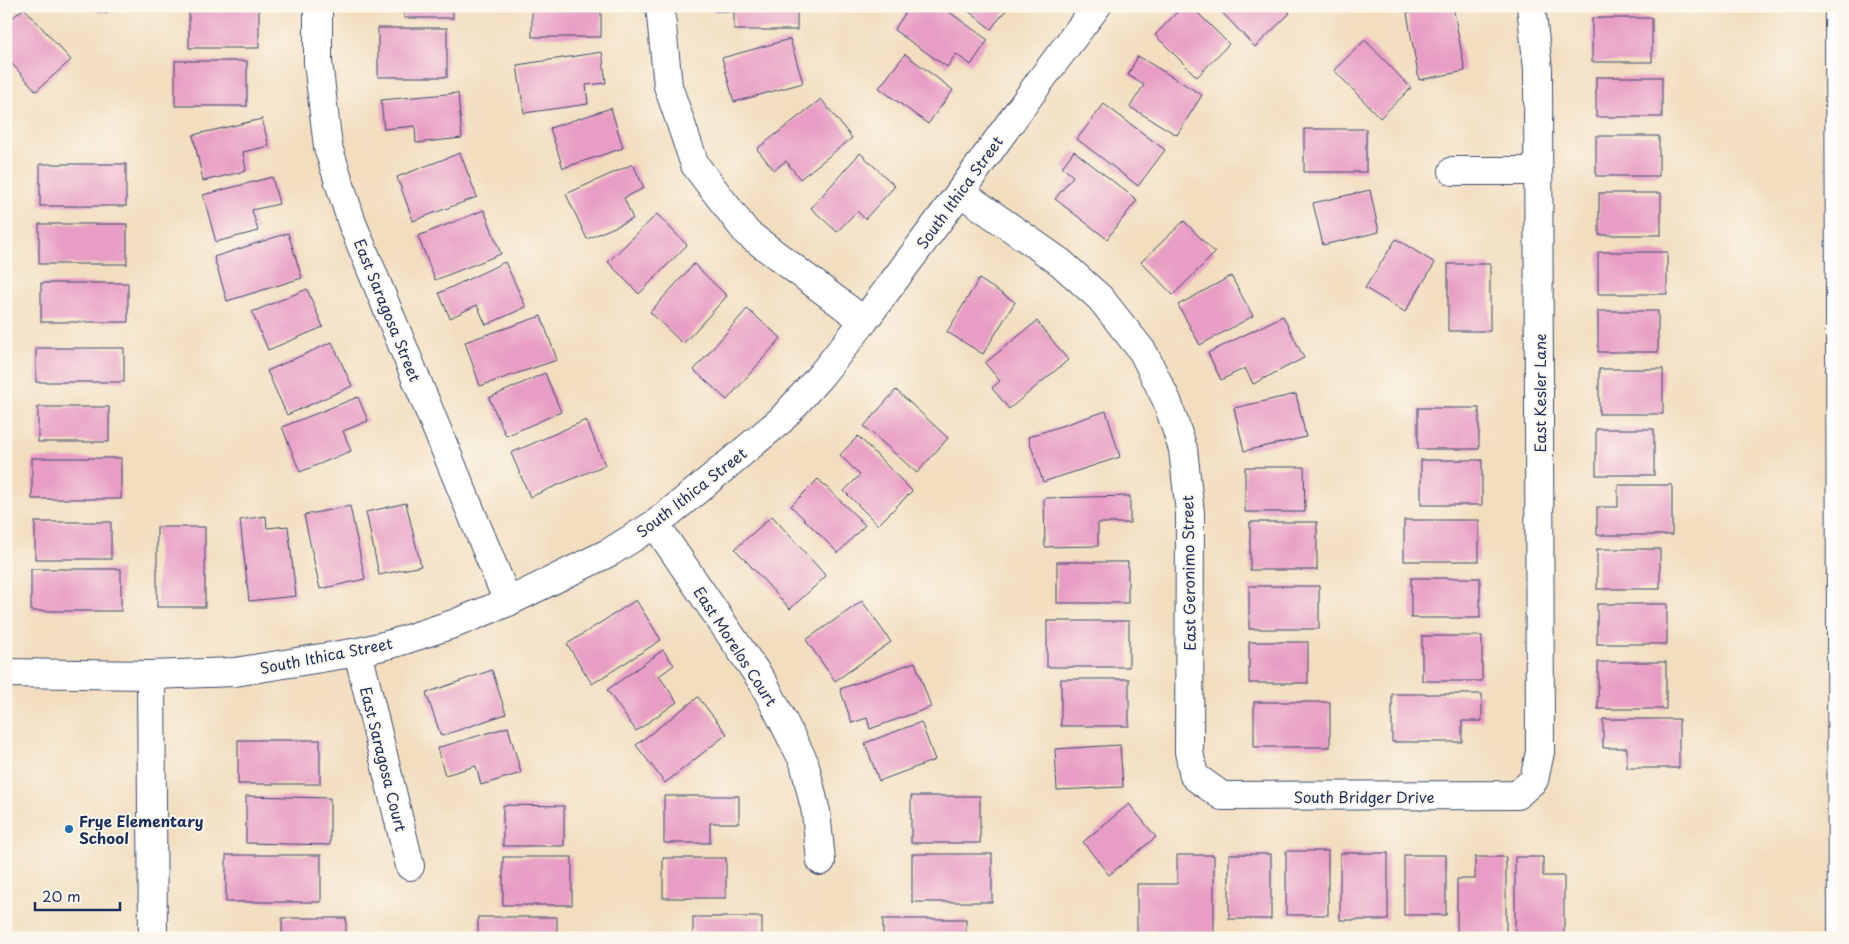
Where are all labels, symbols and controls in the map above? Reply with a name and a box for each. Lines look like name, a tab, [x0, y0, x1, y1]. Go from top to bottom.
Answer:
street label: South Ithica Street	[910, 131, 1008, 253]
street label: East Saragosa Street	[349, 235, 427, 385]
street label: East Kesler Lane	[1528, 334, 1551, 452]
street label: South Ithica Street	[631, 442, 751, 542]
street label: East Geronimo Street	[1175, 495, 1201, 651]
street label: East Morelos Court	[689, 582, 783, 710]
street label: South Ithica Street	[258, 631, 394, 679]
street label: East Saragosa Court	[355, 684, 413, 834]
street label: South Bridger Drive	[1294, 785, 1434, 808]
place label: Frye Elementary School	[79, 809, 204, 849]
marker: Frye Elementary School	[63, 823, 75, 835]
scale bar	[35, 879, 120, 911]
text: 20 m	[42, 884, 81, 907]

